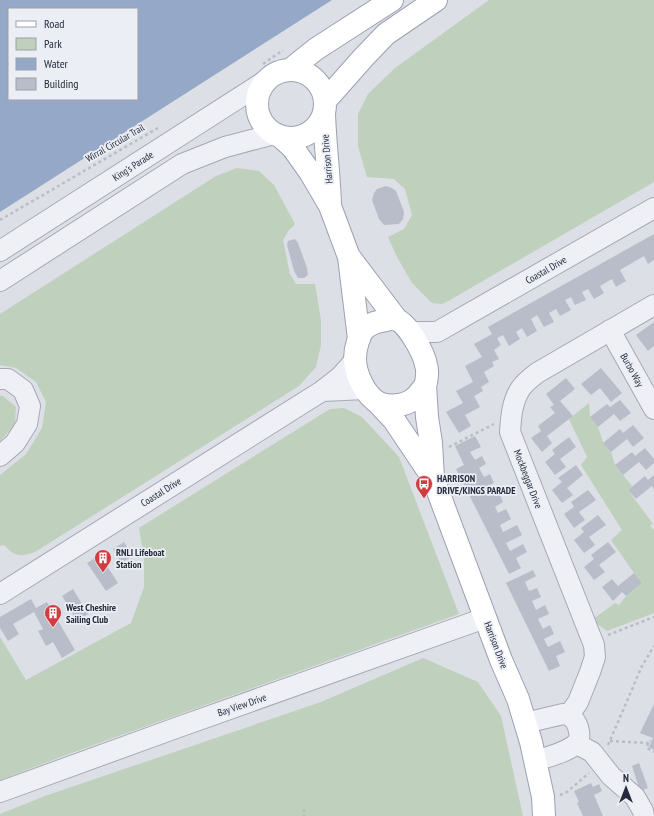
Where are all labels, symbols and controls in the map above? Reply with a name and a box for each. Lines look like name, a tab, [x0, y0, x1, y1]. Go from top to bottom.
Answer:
legend	[8, 8, 138, 100]
text: Road	[44, 16, 64, 31]
text: Park	[44, 36, 62, 51]
text: Water	[44, 56, 69, 71]
text: Building	[44, 76, 79, 91]
street label: Wirral Circular Trail	[83, 121, 147, 165]
street label: Harrison Drive	[318, 134, 336, 184]
street label: King's Parade	[110, 148, 156, 184]
street label: Coastal Drive	[523, 253, 569, 287]
street label: Burbo Way	[617, 351, 647, 389]
street label: Mockbeggar Drive	[511, 448, 545, 510]
place label: HARRISON DRIVE/KINGS PARADE	[437, 472, 516, 497]
street label: Coastal Drive	[138, 474, 184, 510]
bus stop icon: HARRISON DRIVE/KINGS PARADE	[414, 474, 434, 499]
place label: RNLI Lifeboat Station	[116, 546, 165, 571]
building icon: RNLI Lifeboat Station	[93, 548, 113, 573]
place label: West Cheshire Sailing Club	[65, 601, 116, 626]
building icon: West Cheshire Sailing Club	[43, 603, 63, 628]
street label: Harrison Drive	[481, 620, 511, 670]
street label: Bay View Drive	[216, 691, 268, 719]
north arrow	[606, 768, 646, 808]
text: N	[623, 771, 629, 785]

